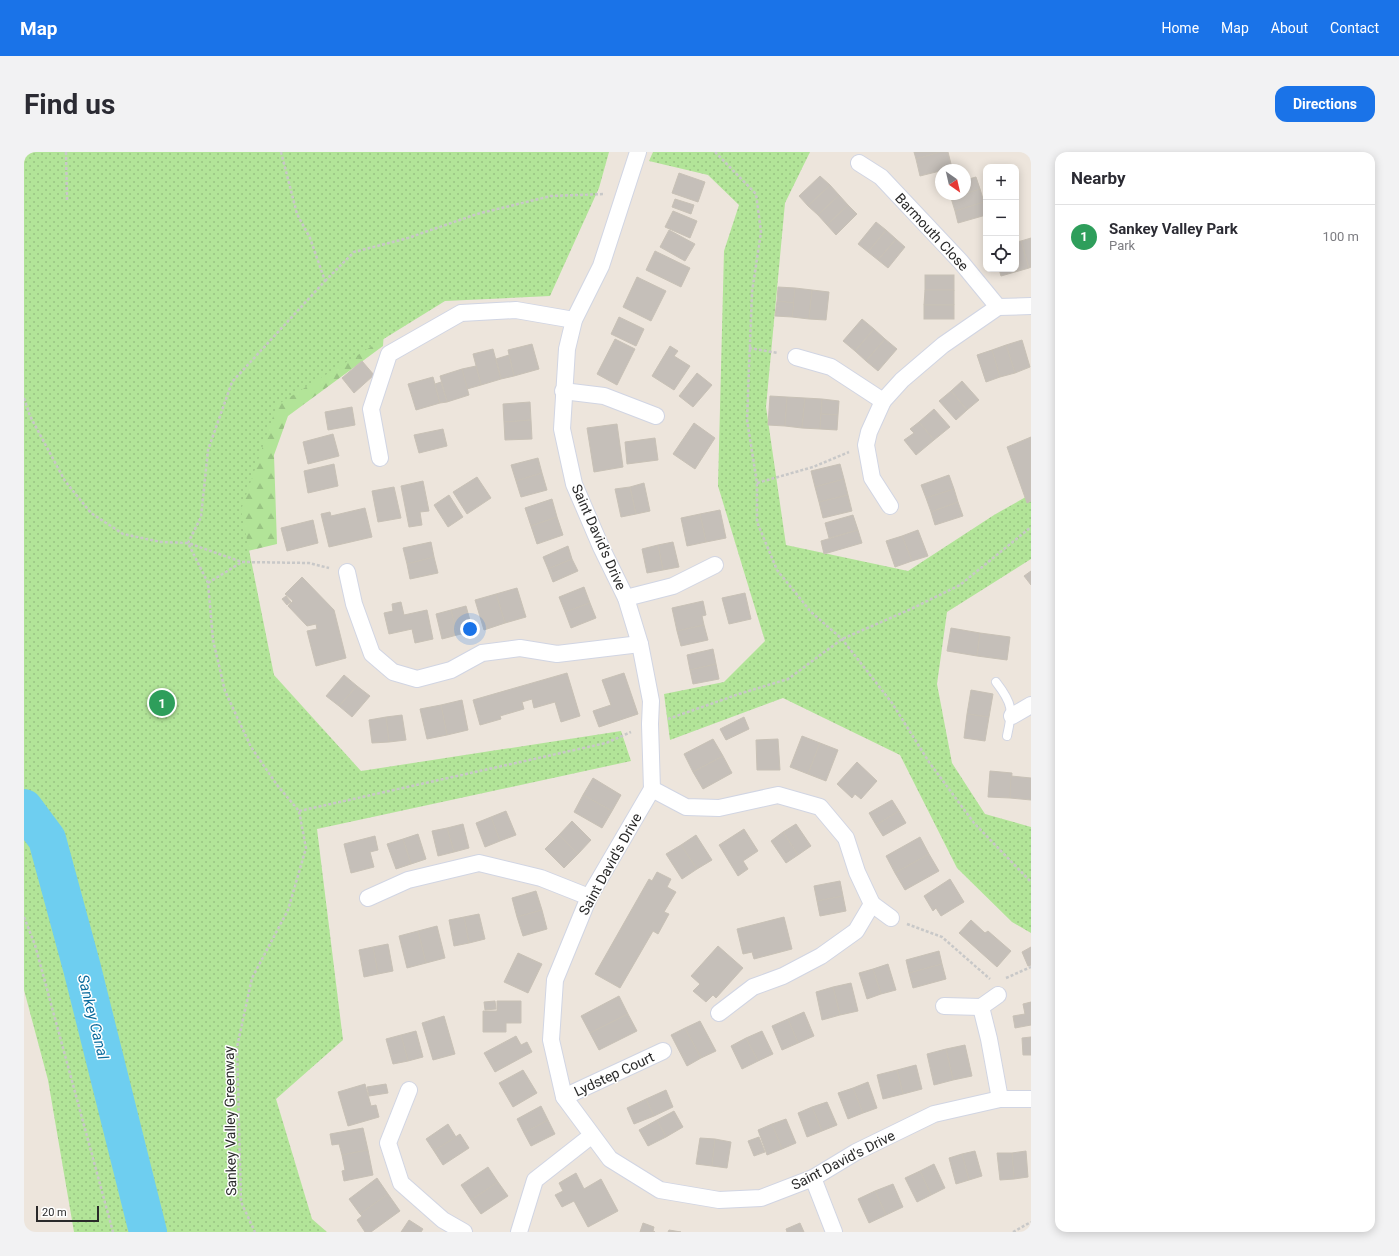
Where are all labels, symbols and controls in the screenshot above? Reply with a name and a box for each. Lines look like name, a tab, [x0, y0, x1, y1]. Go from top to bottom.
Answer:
text: Map	[20, 17, 58, 40]
text: Home	[1161, 20, 1199, 36]
text: Map	[1221, 20, 1249, 36]
text: About	[1271, 20, 1308, 36]
text: Contact	[1330, 20, 1379, 36]
button: Directions	[1275, 86, 1375, 122]
text: Find us	[24, 88, 115, 121]
north arrow	[935, 164, 971, 200]
map controls	[983, 164, 1019, 272]
button: +	[983, 164, 1019, 200]
text: Nearby	[1071, 168, 1126, 188]
street label: Barmouth Close	[892, 190, 972, 274]
button: −	[983, 200, 1019, 236]
text: Sankey Valley Park	[1109, 220, 1238, 238]
text: 1	[1080, 229, 1088, 244]
text: 100 m	[1322, 229, 1359, 244]
button: locate	[983, 236, 1019, 272]
text: Park	[1109, 238, 1135, 253]
street label: Saint David's Drive	[569, 482, 629, 592]
your location	[460, 619, 480, 639]
pin: 1	[149, 688, 175, 718]
street label: Saint David's Drive	[575, 810, 645, 918]
water label: Sankey Canal	[74, 973, 112, 1062]
street label: Sankey Valley Greenway	[221, 1046, 239, 1196]
street label: Lydstep Court	[572, 1048, 657, 1099]
street label: Saint David's Drive	[789, 1127, 897, 1193]
scale bar	[36, 1204, 99, 1223]
text: 20 m	[42, 1206, 67, 1219]

